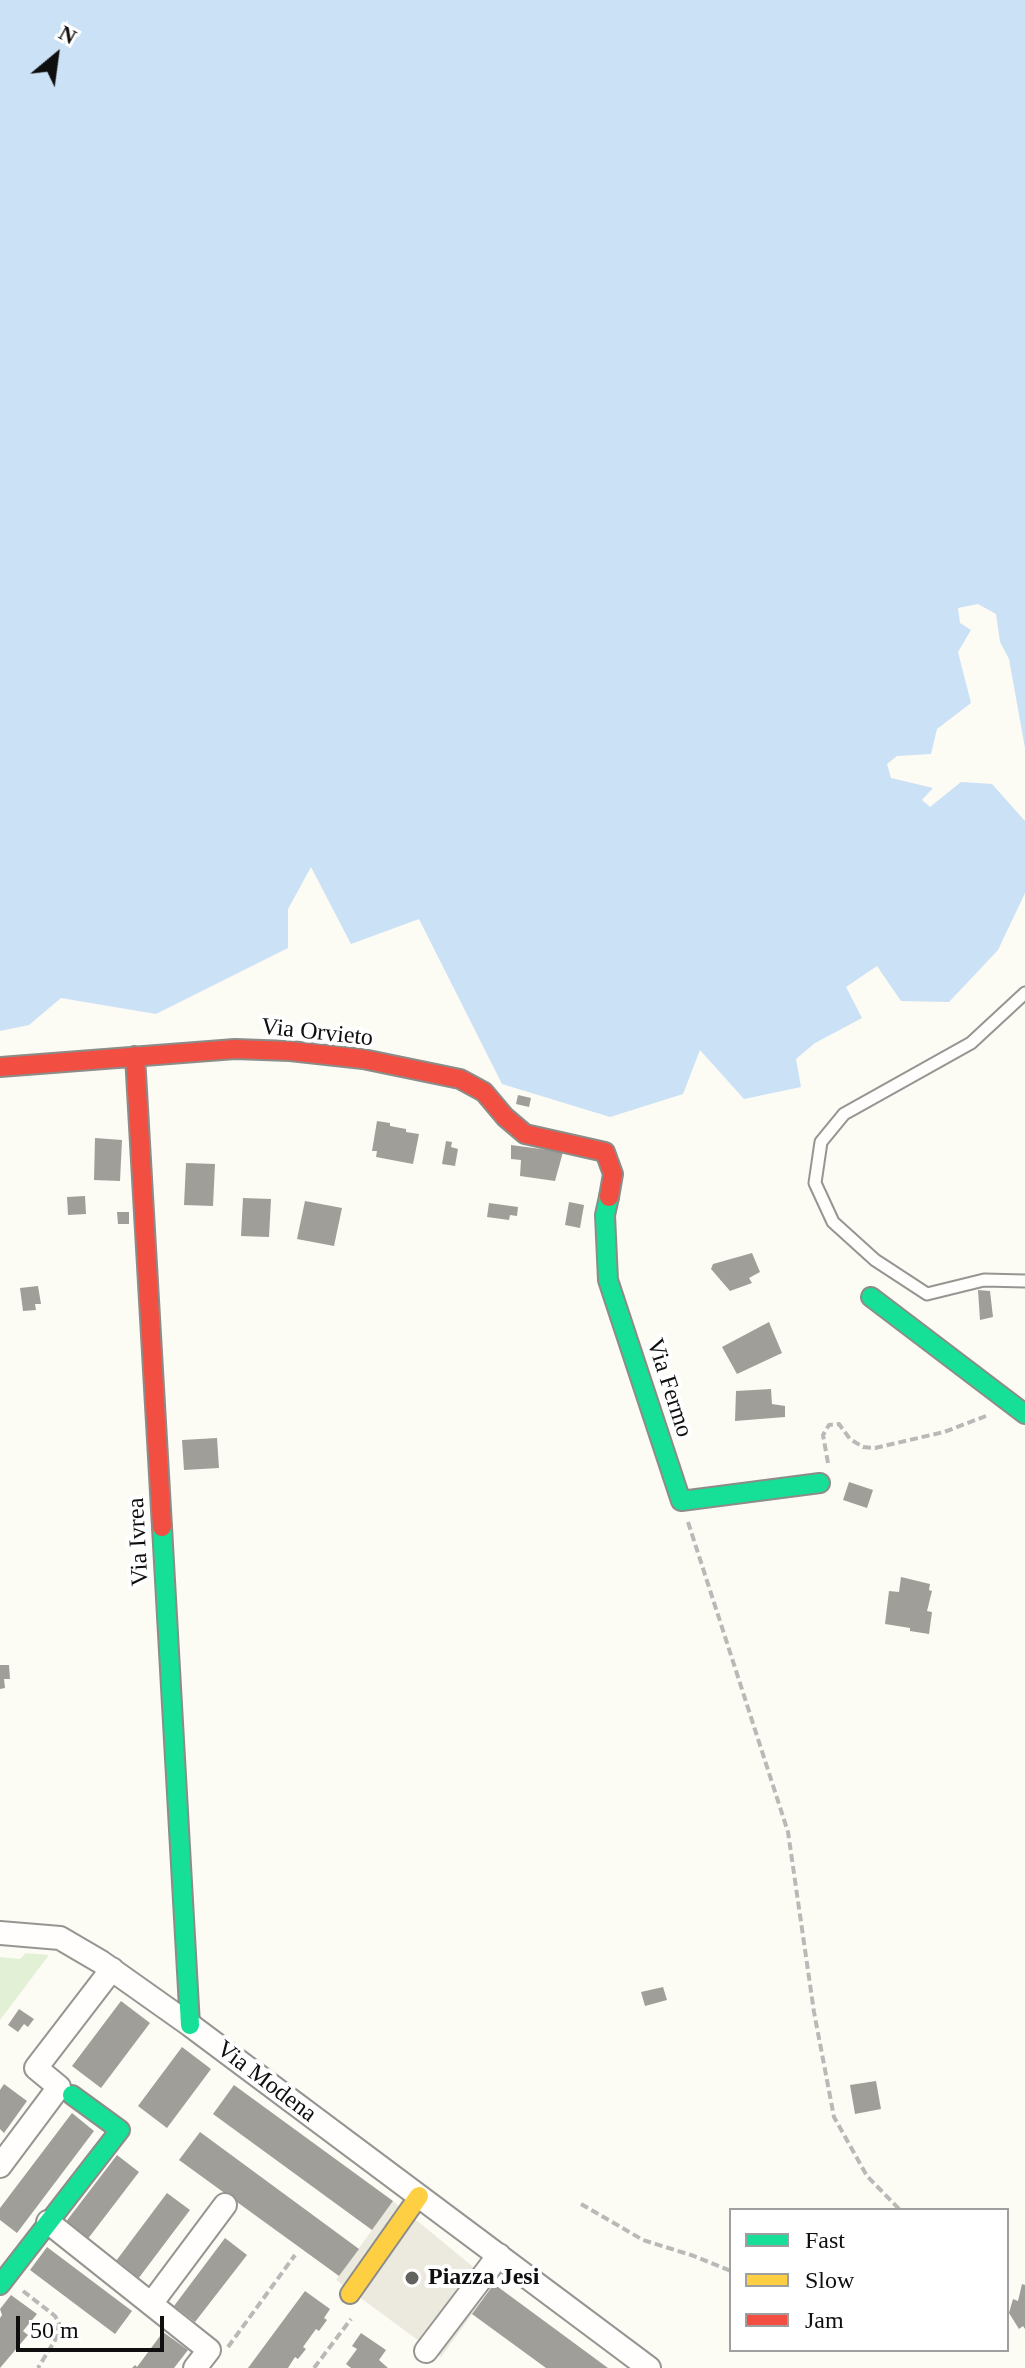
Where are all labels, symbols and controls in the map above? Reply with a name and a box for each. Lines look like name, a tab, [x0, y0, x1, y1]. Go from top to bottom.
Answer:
north arrow	[16, 16, 96, 96]
text: N	[55, 20, 81, 49]
street label: Via Orvieto	[260, 1013, 374, 1053]
street label: Via Fermo	[640, 1335, 698, 1441]
street label: Via Ivrea	[122, 1497, 156, 1587]
street label: Via Modena	[210, 2035, 322, 2129]
legend	[729, 2208, 1009, 2352]
text: Fast	[805, 2227, 845, 2253]
place label: Piazza Jesi	[428, 2264, 539, 2292]
text: Slow	[805, 2267, 854, 2293]
marker: Piazza Jesi	[403, 2269, 421, 2287]
scale bar	[20, 2300, 168, 2350]
text: Jam	[805, 2307, 844, 2333]
text: 50 m	[30, 2317, 79, 2343]

